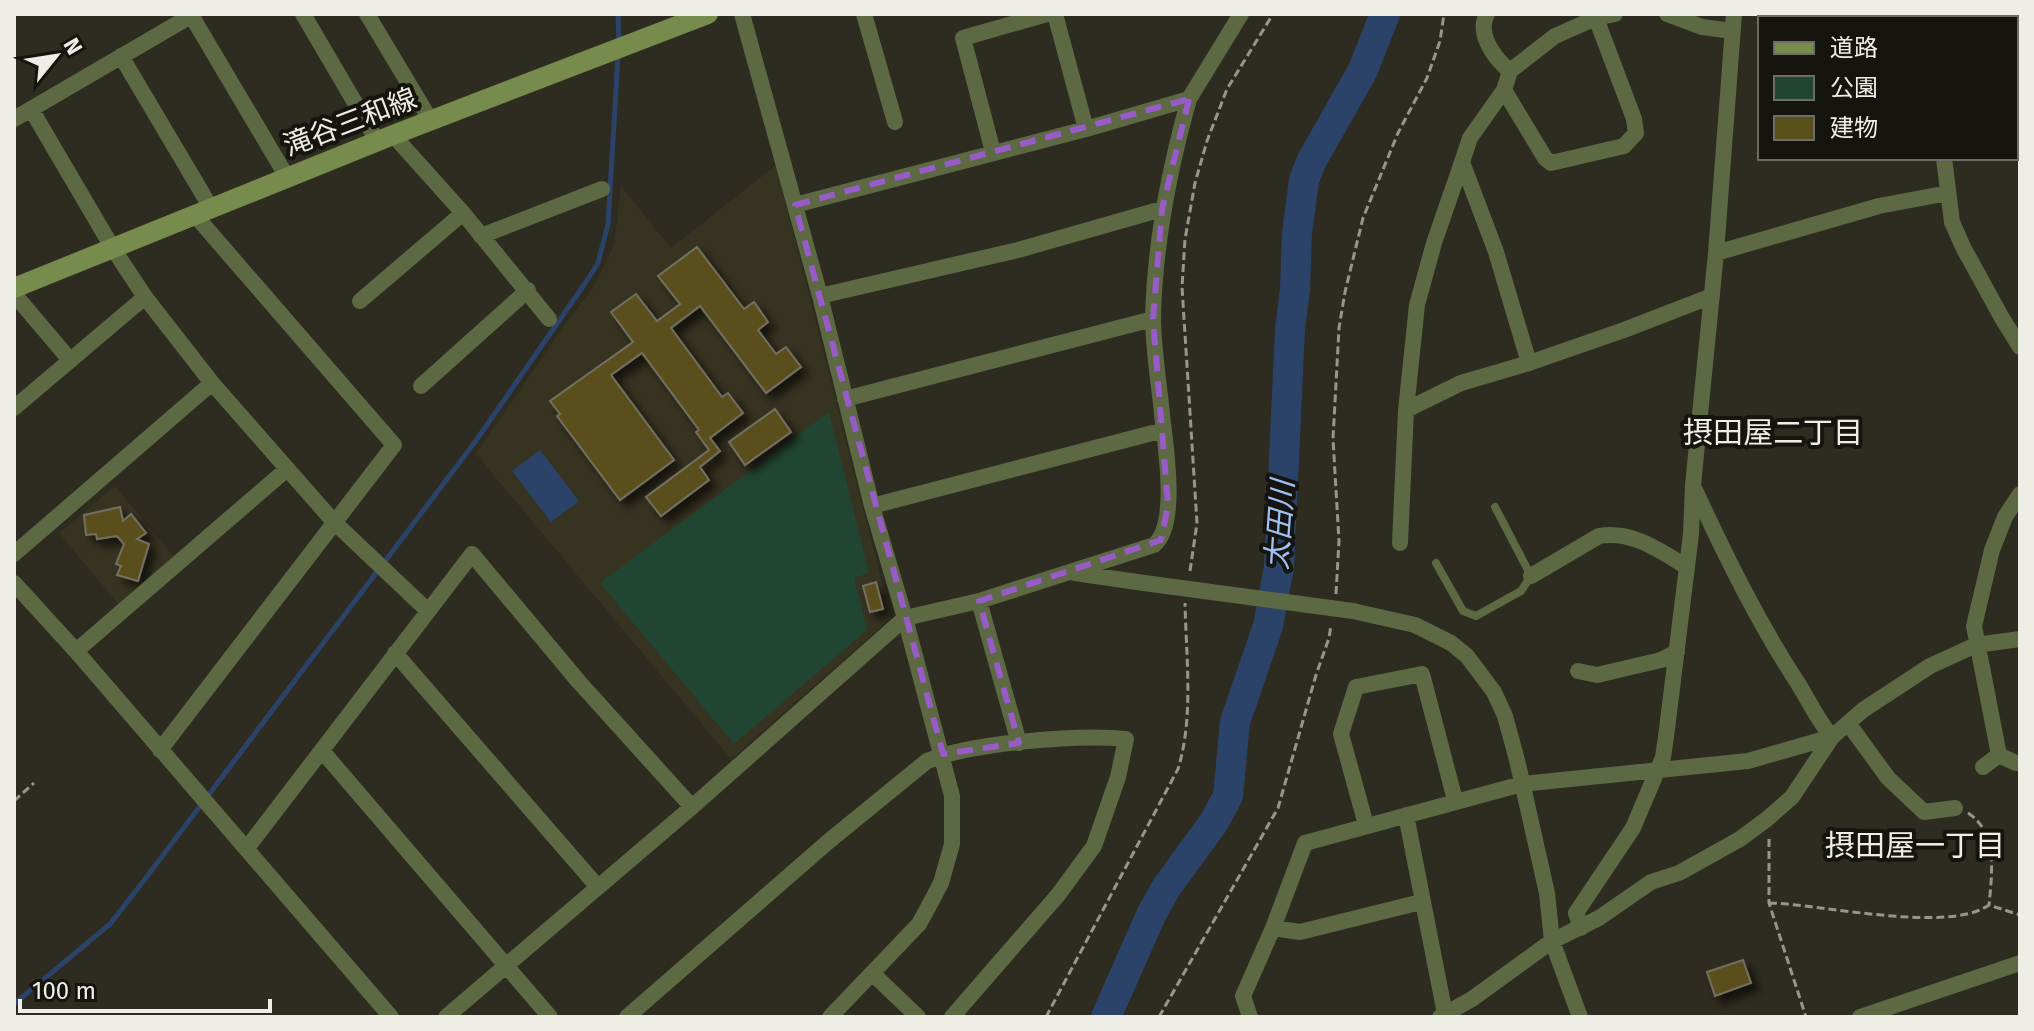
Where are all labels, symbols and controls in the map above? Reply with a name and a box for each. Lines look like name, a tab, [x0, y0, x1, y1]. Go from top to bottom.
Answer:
north arrow	[16, 16, 96, 96]
legend	[1758, 16, 2018, 160]
text: N	[58, 33, 88, 59]
text: 道路	[1830, 34, 1878, 62]
text: 公園	[1830, 74, 1878, 102]
street label: 滝谷三和線	[279, 82, 421, 162]
text: 建物	[1830, 114, 1878, 142]
district label: 摂田屋二丁目	[1683, 415, 1863, 451]
water label: 太田川	[1259, 476, 1301, 571]
district label: 摂田屋一丁目	[1825, 828, 2005, 864]
scale bar	[20, 963, 270, 1013]
text: 100 m	[32, 977, 96, 1005]

